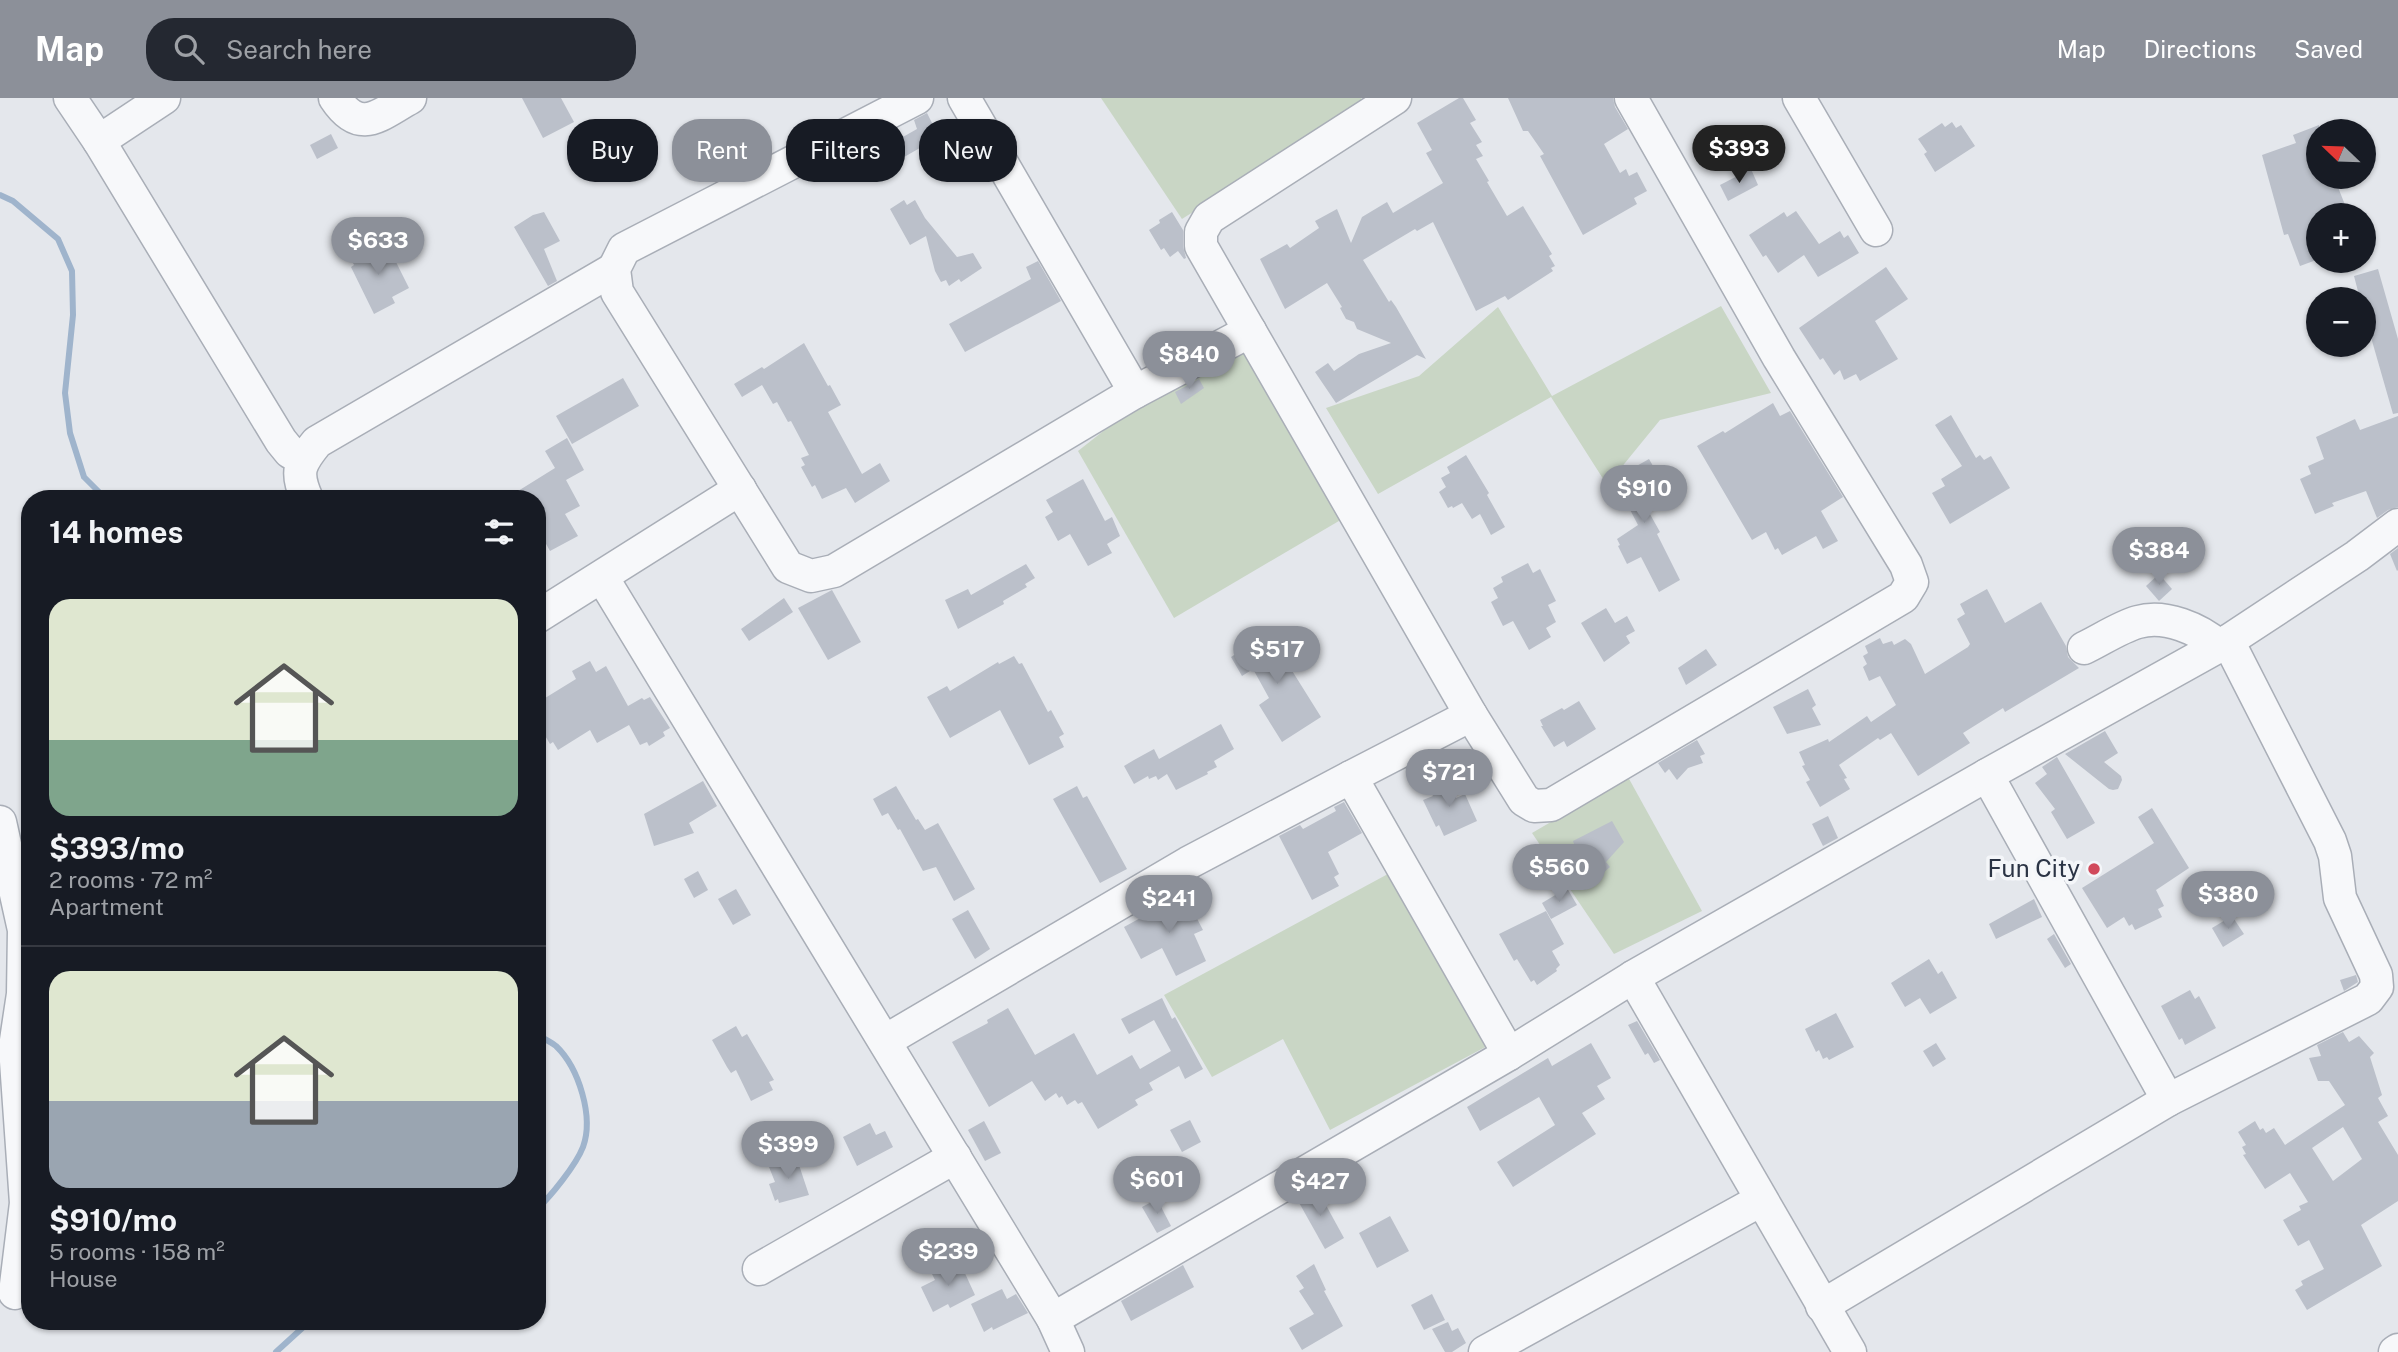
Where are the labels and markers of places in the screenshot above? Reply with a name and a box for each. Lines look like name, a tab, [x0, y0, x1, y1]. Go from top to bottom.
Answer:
pin: $393	[1698, 126, 1780, 185]
pin: $633	[337, 218, 419, 277]
pin: $840	[1148, 331, 1230, 391]
pin: $910	[1603, 466, 1685, 525]
pin: $384	[2118, 528, 2200, 587]
pin: $517	[1236, 626, 1318, 686]
pin: $721	[1408, 750, 1490, 809]
pin: $560	[1518, 844, 1600, 904]
place label: Fun City	[1988, 854, 2080, 882]
marker: Fun City	[2086, 861, 2102, 877]
pin: $380	[2187, 872, 2269, 931]
pin: $241	[1128, 876, 1210, 935]
pin: $399	[747, 1122, 829, 1181]
pin: $601	[1116, 1156, 1198, 1216]
pin: $427	[1279, 1158, 1361, 1218]
pin: $239	[907, 1228, 989, 1288]

